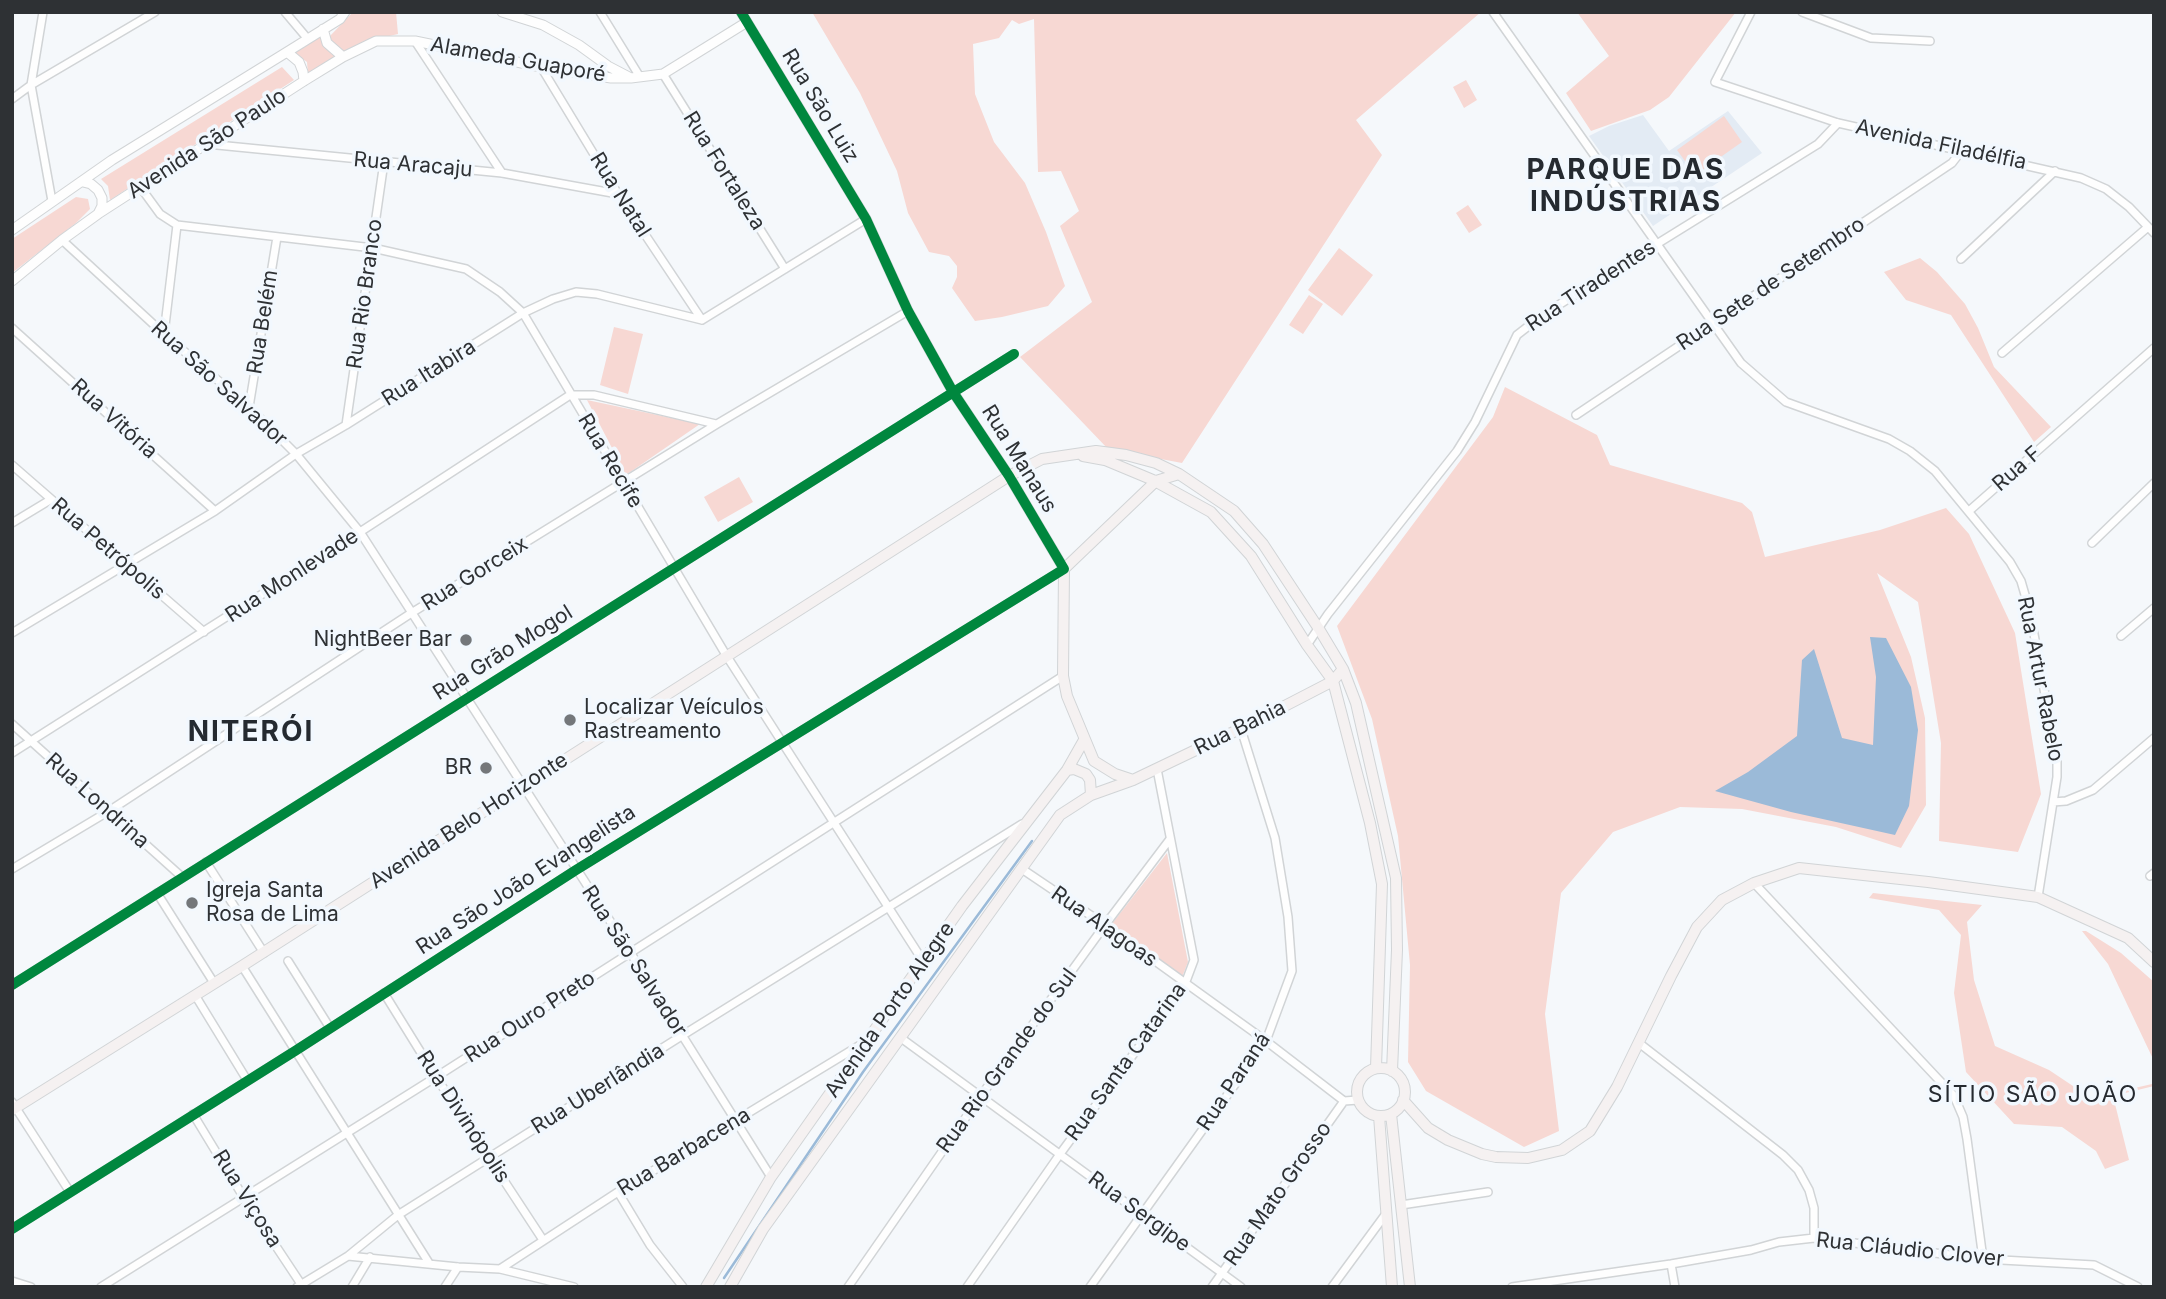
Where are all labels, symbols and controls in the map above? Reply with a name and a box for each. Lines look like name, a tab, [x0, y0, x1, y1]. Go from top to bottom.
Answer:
street label: Alameda Guaporé	[428, 32, 608, 88]
street label: Rua São Luiz	[776, 44, 864, 168]
street label: Avenida São Paulo	[123, 83, 291, 205]
street label: Rua Fortaleza	[677, 107, 771, 235]
street label: Avenida Filadélfia	[1853, 115, 2029, 175]
street label: Rua Aracaju	[352, 147, 474, 183]
street label: Rua Natal	[584, 148, 656, 242]
district label: PARQUE DAS INDÚSTRIAS	[1528, 154, 1724, 220]
street label: Rua Sete de Setembro	[1672, 212, 1870, 356]
street label: Rua Rio Branco	[342, 217, 388, 371]
street label: Rua Tiradentes	[1521, 235, 1661, 337]
street label: Rua Belém	[242, 268, 284, 376]
street label: Rua São Salvador	[146, 316, 292, 452]
street label: Rua Itabira	[377, 334, 481, 412]
street label: Rua Vitória	[66, 374, 162, 464]
street label: Rua Manaus	[976, 401, 1062, 517]
street label: Rua Recife	[572, 409, 648, 513]
street label: Rua F	[1988, 441, 2046, 497]
street label: Rua Petrópolis	[46, 493, 170, 605]
street label: Rua Monlevade	[221, 524, 363, 628]
street label: Rua Gorceix	[417, 531, 533, 617]
street label: Rua Artur Rabelo	[2012, 594, 2068, 764]
street label: Rua Grão Mogol	[429, 600, 577, 706]
place label: NightBeer Bar	[313, 627, 452, 653]
marker: NightBeer Bar	[458, 632, 474, 648]
place label: Localizar Veículos Rastreamento	[584, 695, 764, 745]
street label: Rua Bahia	[1190, 695, 1290, 761]
marker: Localizar Veículos Rastreamento	[562, 712, 578, 728]
district label: NITERÓI	[189, 716, 313, 750]
street label: Rua Londrina	[40, 748, 154, 854]
street label: Avenida Belo Horizonte	[365, 748, 573, 894]
place label: BR	[445, 755, 472, 781]
marker: BR	[478, 760, 494, 776]
street label: Rua São João Evangelista	[412, 800, 640, 960]
place label: Igreja Santa Rosa de Lima	[206, 878, 339, 928]
street label: Rua São Salvador	[576, 881, 692, 1041]
street label: Rua Alagoas	[1046, 881, 1162, 973]
marker: Igreja Santa Rosa de Lima	[184, 895, 200, 911]
street label: Avenida Porto Alegre	[820, 917, 960, 1103]
street label: Rua Rio Grande do Sul	[932, 964, 1082, 1158]
street label: Rua Ouro Preto	[460, 965, 600, 1069]
street label: Rua Santa Catarina	[1060, 978, 1192, 1146]
street label: Rua Paraná	[1192, 1028, 1276, 1136]
street label: Rua Uberlândia	[527, 1038, 669, 1140]
street label: Rua Divinópolis	[411, 1046, 515, 1188]
district label: SÍTIO SÃO JOÃO	[1929, 1081, 2137, 1109]
street label: Rua Barbacena	[613, 1102, 755, 1202]
street label: Rua Mato Grosso	[1219, 1117, 1337, 1271]
street label: Rua Viçosa	[207, 1145, 287, 1253]
street label: Rua Sergipe	[1083, 1167, 1195, 1257]
street label: Rua Cláudio Clover	[1815, 1228, 2005, 1272]

